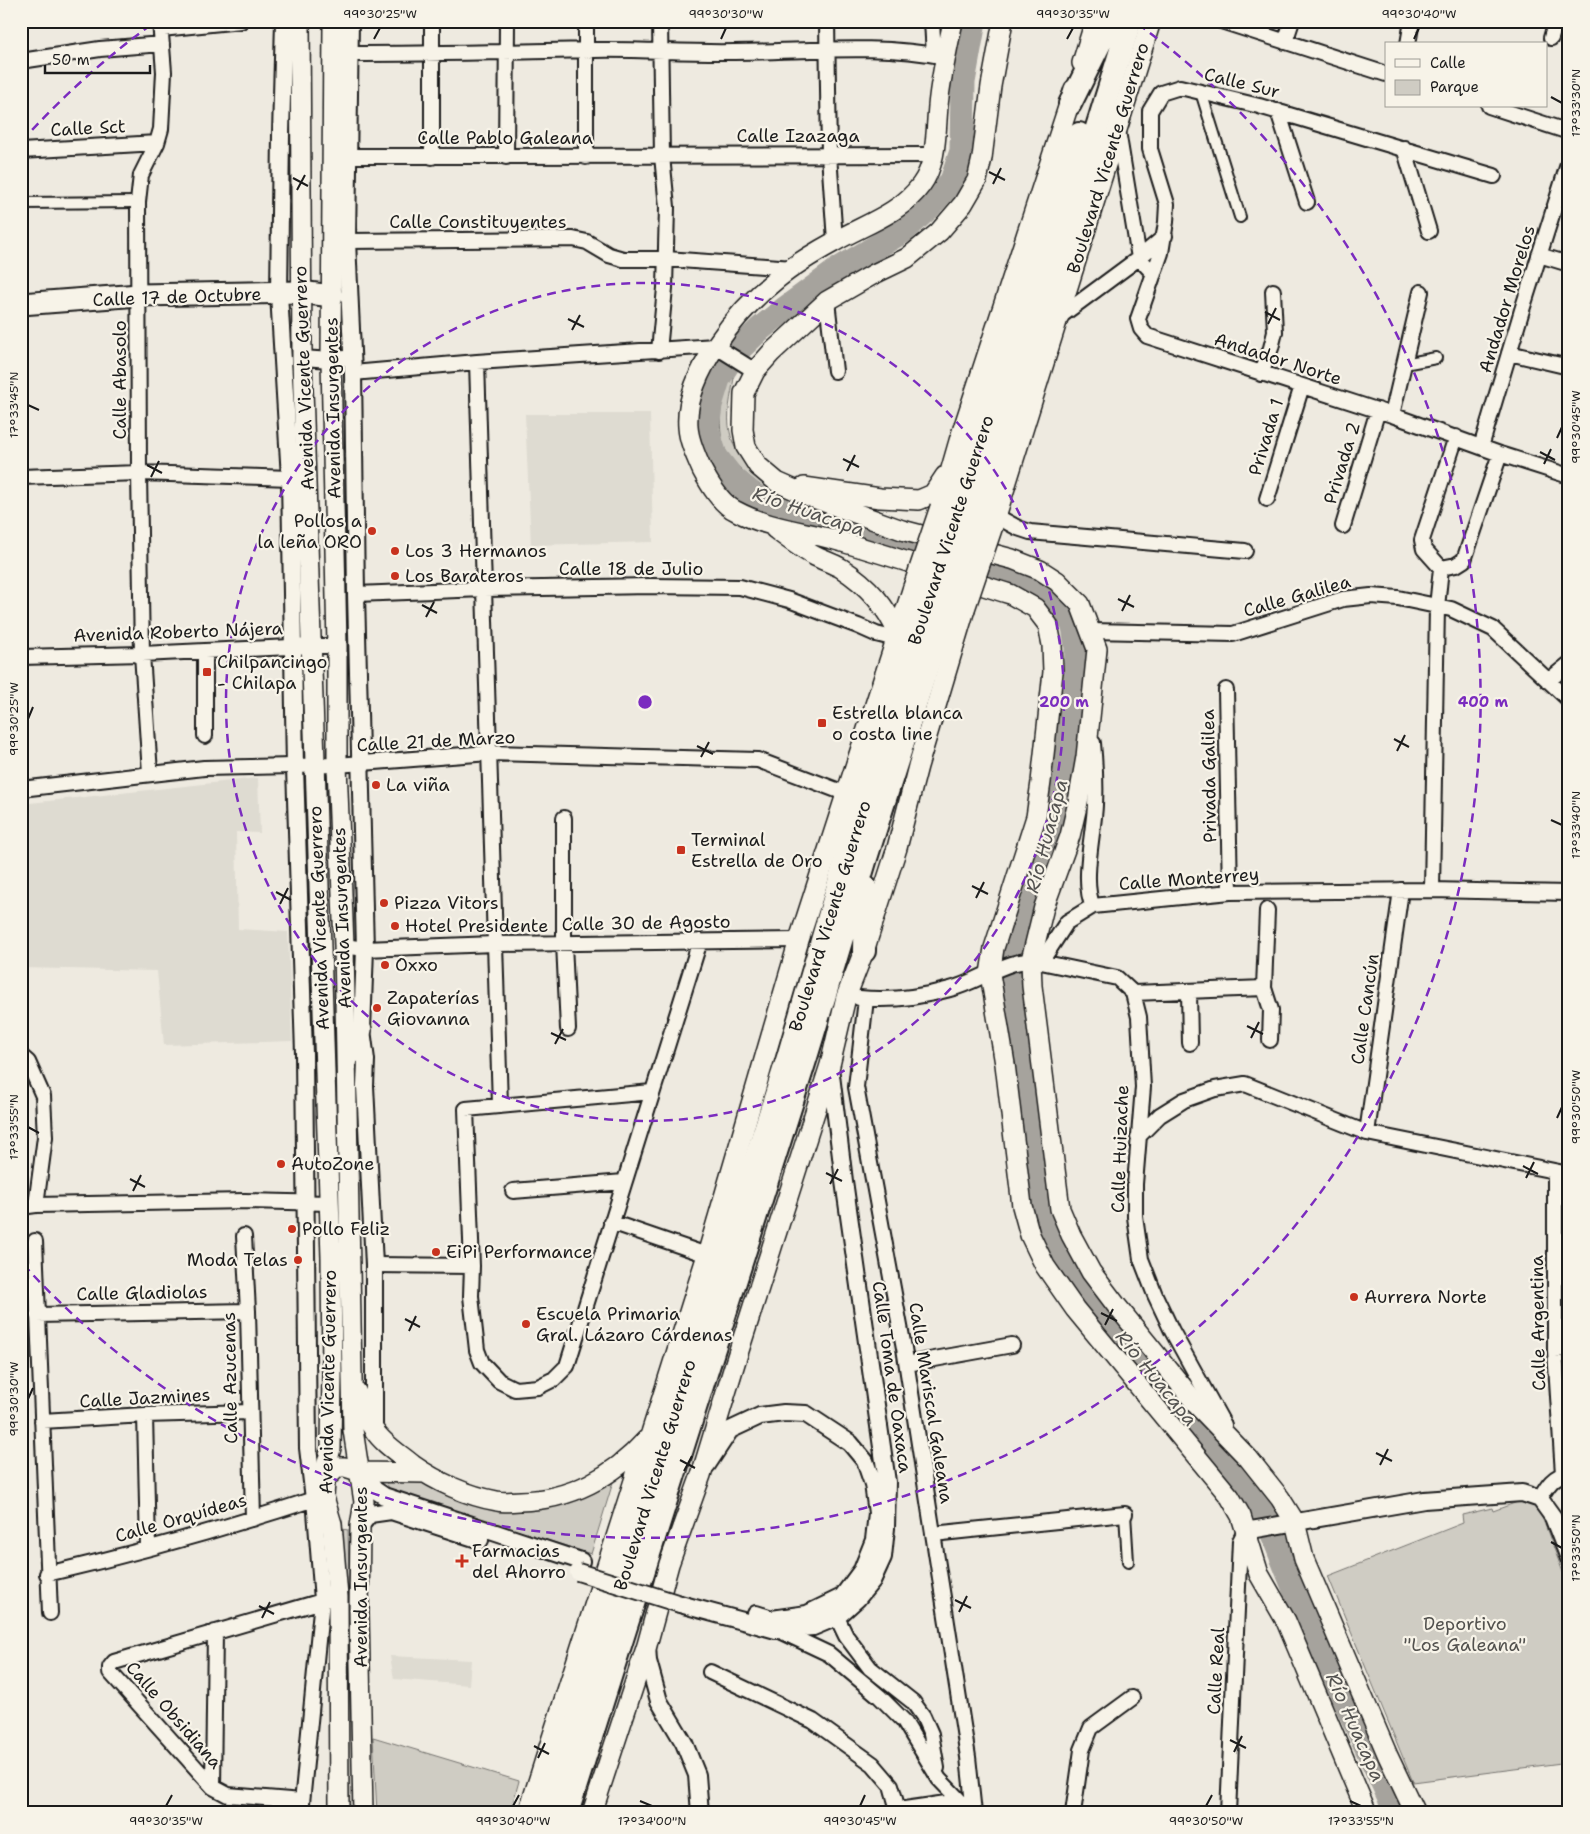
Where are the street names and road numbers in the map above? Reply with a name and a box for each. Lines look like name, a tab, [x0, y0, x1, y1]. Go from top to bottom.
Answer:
street label: Boulevard Vicente Guerrero	[1061, 40, 1155, 276]
street label: Calle Sur	[1202, 62, 1282, 104]
street label: Calle Sct	[50, 114, 126, 142]
street label: Calle Izazaga	[736, 124, 860, 148]
street label: Calle Pablo Galeana	[417, 126, 593, 150]
street label: Calle Constituyentes	[389, 210, 567, 234]
street label: Andador Morelos	[1473, 222, 1541, 376]
street label: Avenida Vicente Guerrero	[288, 265, 320, 491]
street label: Calle 17 de Octubre	[92, 282, 262, 312]
street label: Avenida Insurgentes	[319, 317, 347, 499]
street label: Calle Abasolo	[108, 320, 132, 440]
street label: Andador Norte	[1211, 327, 1345, 391]
street label: Privada 1	[1243, 395, 1289, 479]
street label: Boulevard Vicente Guerrero	[902, 412, 1000, 648]
street label: Privada 2	[1318, 419, 1366, 507]
street label: Calle 18 de Julio	[559, 557, 703, 581]
street label: Calle Galilea	[1241, 569, 1353, 623]
street label: Avenida Roberto Nájera	[73, 616, 283, 648]
street label: Privada Galilea	[1196, 709, 1222, 843]
street label: Calle 21 de Marzo	[356, 725, 516, 757]
street label: Boulevard Vicente Guerrero	[783, 798, 877, 1034]
street label: Avenida Vicente Guerrero	[303, 805, 335, 1031]
street label: Avenida Insurgentes	[327, 827, 357, 1009]
street label: Calle Monterrey	[1118, 862, 1260, 896]
street label: Calle 30 de Agosto	[561, 910, 731, 936]
street label: Calle Cancún	[1345, 952, 1385, 1066]
street label: Calle Huizache	[1106, 1084, 1134, 1214]
street label: Calle Argentina	[1525, 1255, 1551, 1391]
street label: Avenida Vicente Guerrero	[314, 1270, 342, 1494]
street label: Calle Gladiolas	[76, 1280, 208, 1306]
street label: Calle Toma de Oaxaca	[867, 1280, 917, 1474]
street label: Calle Mariscal Galeana	[903, 1301, 959, 1505]
street label: Calle Azucenas	[217, 1312, 243, 1444]
street label: Boulevard Vicente Guerrero	[608, 1357, 702, 1593]
street label: Calle Jazmines	[79, 1383, 211, 1413]
street label: Avenida Insurgentes	[349, 1486, 373, 1668]
street label: Calle Orquídeas	[112, 1488, 250, 1548]
street label: Calle Real	[1202, 1626, 1230, 1715]
street label: Calle Obsidiana	[121, 1656, 227, 1774]

